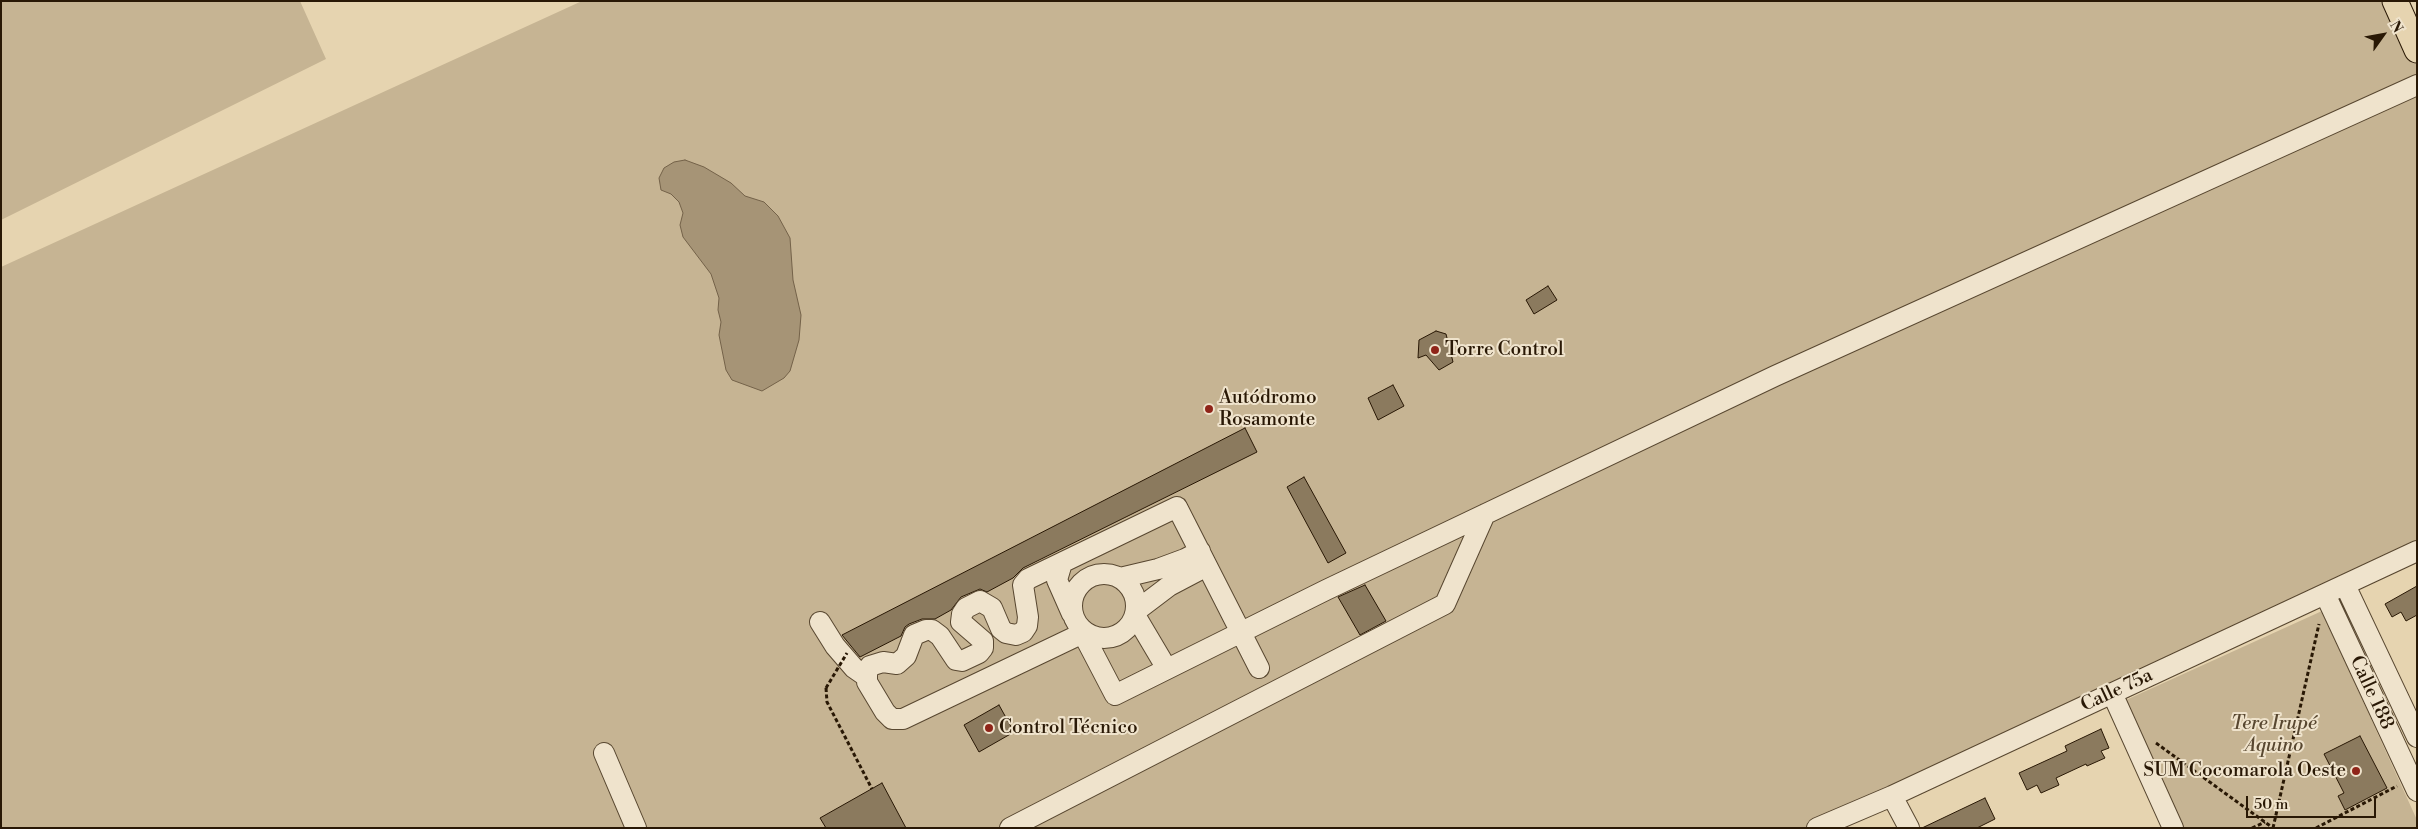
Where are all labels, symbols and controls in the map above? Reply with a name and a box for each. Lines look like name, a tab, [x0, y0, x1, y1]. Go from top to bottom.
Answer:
north arrow	[2358, 10, 2408, 60]
text: N	[2385, 18, 2406, 37]
place label: Torre Control	[1445, 339, 1564, 361]
marker: Torre Control	[1429, 344, 1441, 356]
place label: Autódromo Rosamonte	[1219, 387, 1317, 431]
marker: Autódromo Rosamonte	[1203, 403, 1215, 415]
street label: Calle 188	[2344, 653, 2398, 733]
street label: Calle 75a	[2077, 664, 2157, 718]
park label: Tere Irupé Aquino	[2231, 713, 2317, 757]
place label: Control Técnico	[999, 717, 1138, 739]
marker: Control Técnico	[983, 722, 995, 734]
place label: SUM Cocomarola Oeste	[2143, 760, 2346, 782]
marker: SUM Cocomarola Oeste	[2350, 765, 2362, 777]
scale bar	[2248, 786, 2378, 818]
text: 50 m	[2254, 795, 2288, 814]

